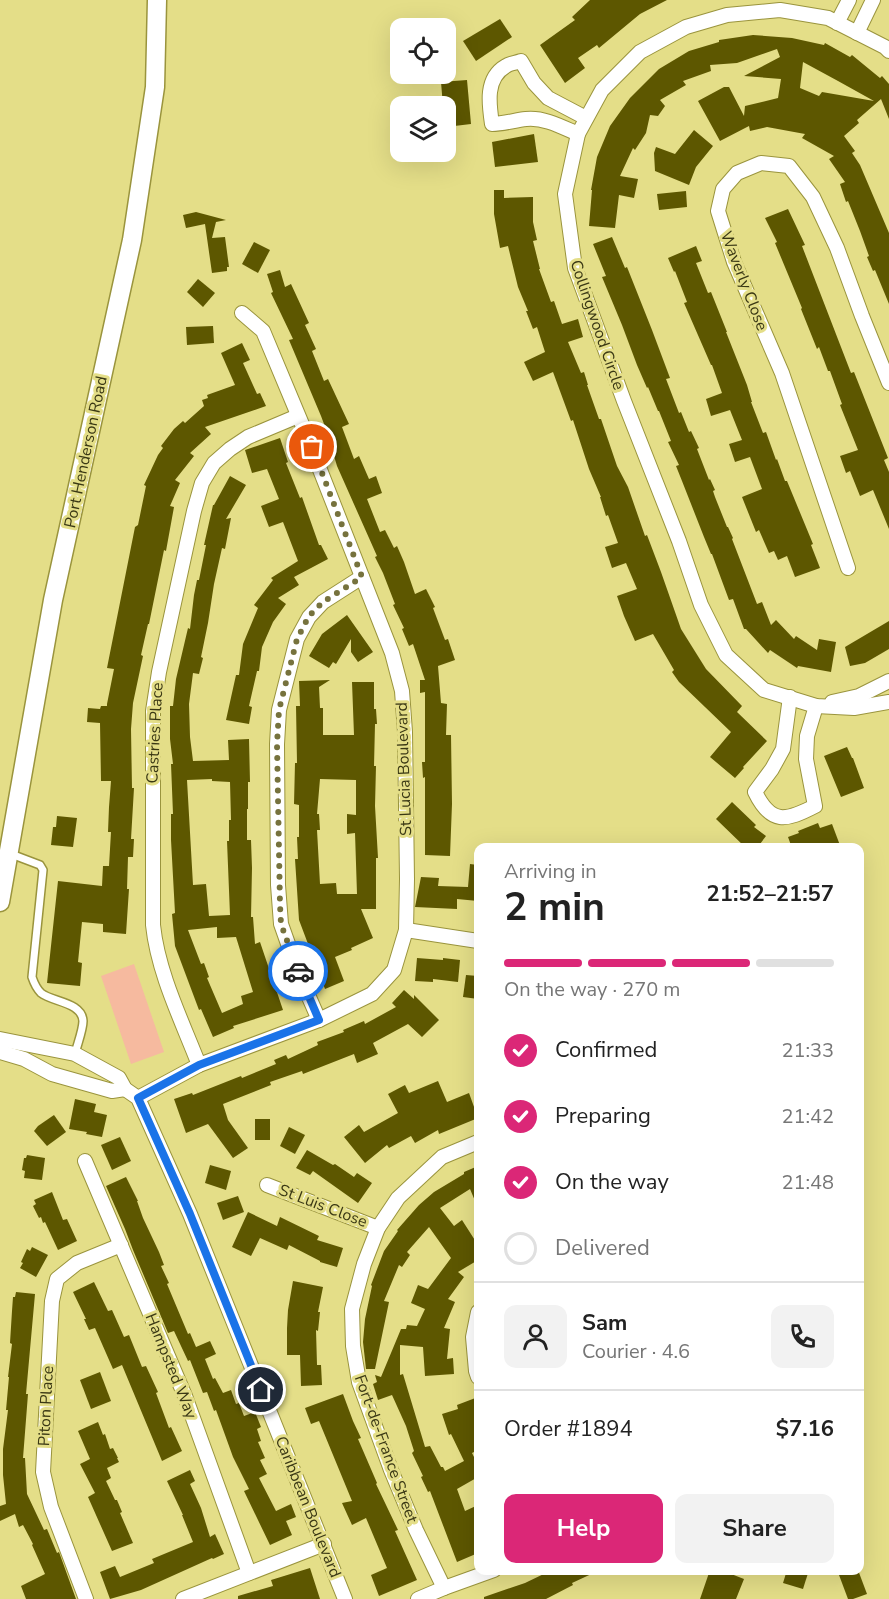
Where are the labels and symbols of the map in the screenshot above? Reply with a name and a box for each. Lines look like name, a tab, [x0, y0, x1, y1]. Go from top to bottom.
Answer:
street label: Waverly Close	[715, 228, 773, 334]
street label: Collingwood Circle	[564, 257, 630, 393]
street label: Port Henderson Road	[59, 374, 113, 530]
pin	[286, 421, 337, 472]
street label: Castries Place	[141, 682, 169, 784]
street label: St Lucia Boulevard	[391, 702, 417, 836]
courier	[268, 941, 328, 1001]
street label: St Luis Close	[276, 1179, 370, 1233]
street label: Hampsted Way	[140, 1310, 202, 1423]
pin	[235, 1364, 286, 1415]
street label: Piton Place	[33, 1365, 59, 1447]
street label: Fort-de-France Street	[349, 1372, 423, 1526]
street label: Caribbean Boulevard	[270, 1433, 346, 1581]

